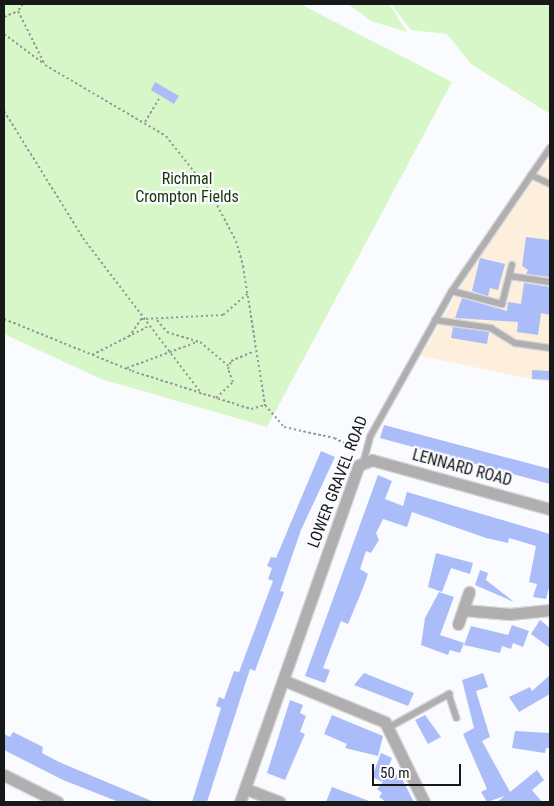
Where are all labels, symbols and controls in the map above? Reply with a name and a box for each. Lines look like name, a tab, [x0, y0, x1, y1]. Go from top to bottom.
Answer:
park label: Richmal Crompton Fields	[135, 169, 239, 207]
street label: LOWER GRAVEL ROAD	[304, 413, 372, 551]
street label: LENNARD ROAD	[410, 445, 514, 491]
scale bar	[374, 754, 463, 786]
text: 50 m	[380, 764, 410, 782]

